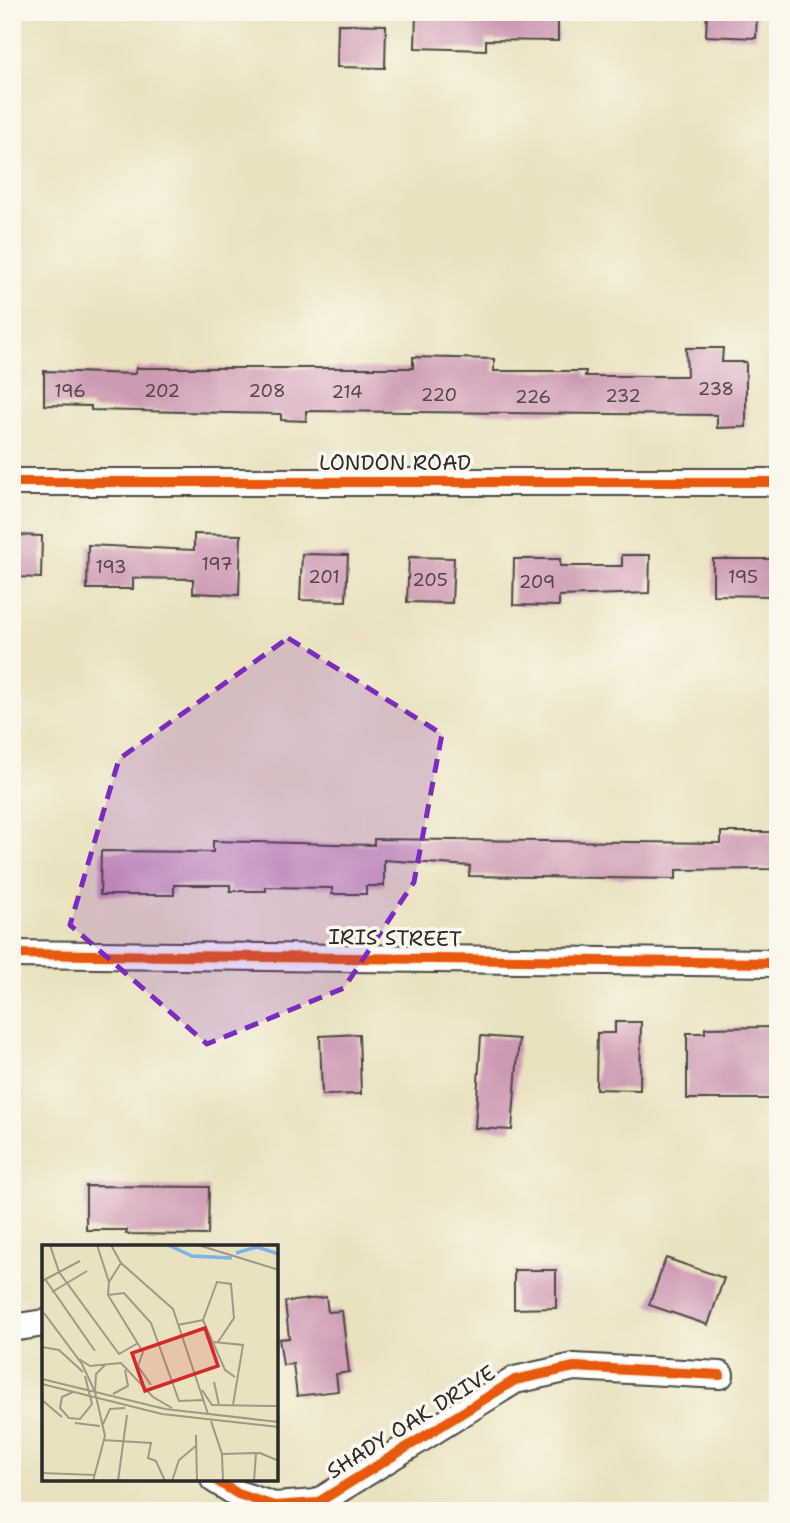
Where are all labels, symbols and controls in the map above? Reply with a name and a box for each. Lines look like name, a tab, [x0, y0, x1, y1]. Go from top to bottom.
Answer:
house number: 238	[698, 377, 734, 401]
house number: 196	[54, 379, 86, 403]
house number: 202	[144, 379, 180, 403]
house number: 208	[249, 379, 285, 403]
house number: 214	[331, 380, 363, 404]
house number: 220	[421, 383, 457, 407]
house number: 232	[605, 384, 641, 408]
house number: 226	[515, 385, 551, 409]
street label: LONDON ROAD	[319, 449, 471, 477]
house number: 197	[202, 552, 232, 576]
house number: 193	[95, 555, 127, 579]
house number: 201	[308, 565, 340, 589]
house number: 195	[728, 565, 758, 589]
house number: 205	[412, 568, 448, 592]
house number: 209	[519, 570, 555, 594]
street label: IRIS STREET	[328, 923, 462, 953]
inset map	[42, 1245, 278, 1481]
street label: SHADY OAK DRIVE	[321, 1359, 501, 1485]

